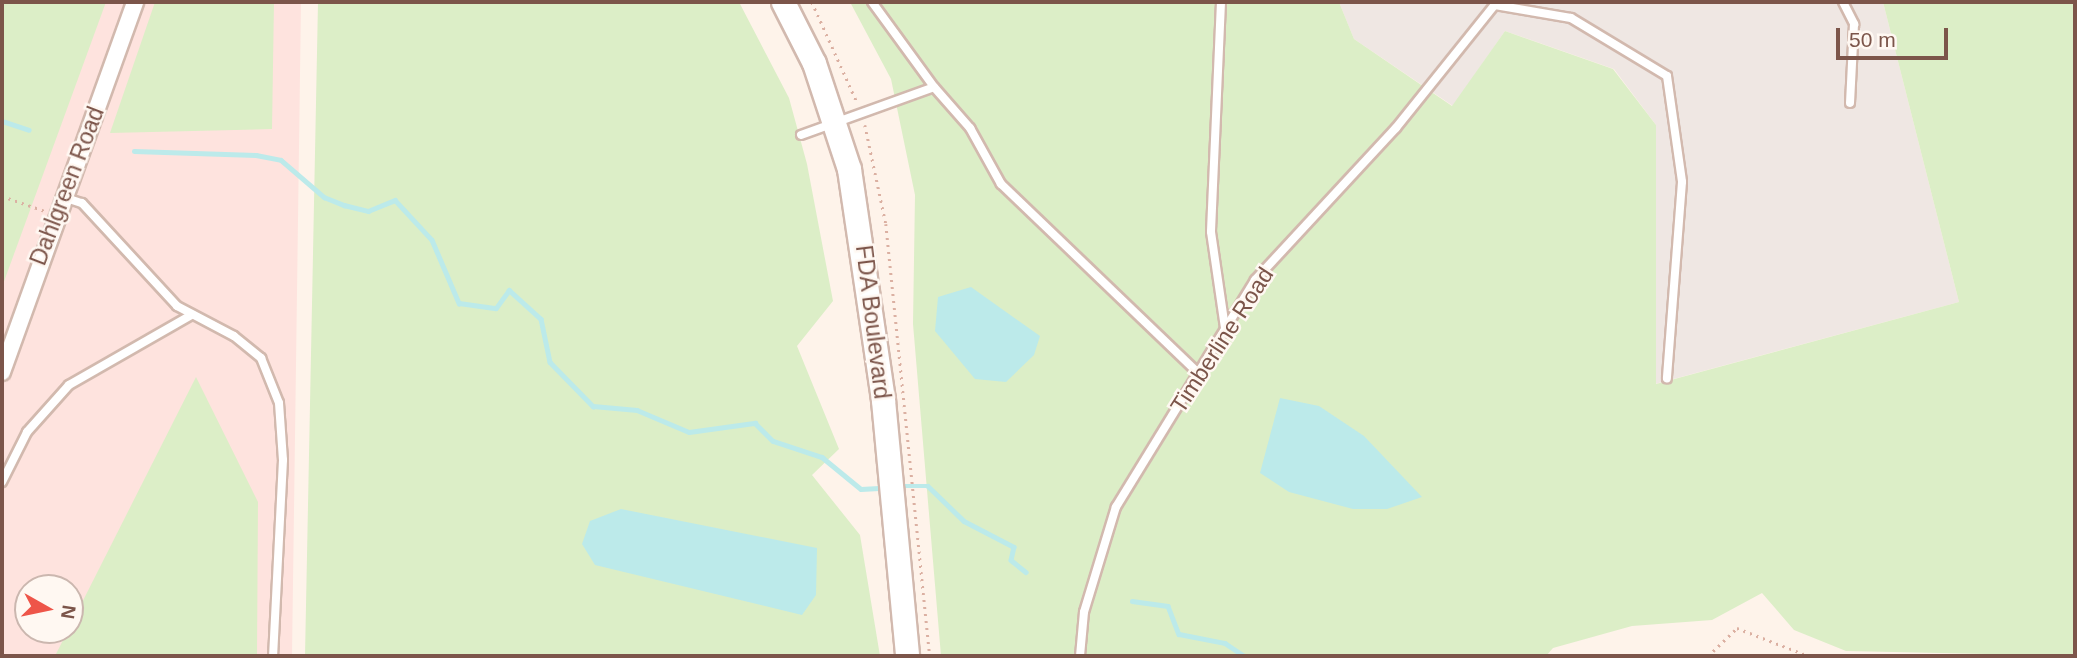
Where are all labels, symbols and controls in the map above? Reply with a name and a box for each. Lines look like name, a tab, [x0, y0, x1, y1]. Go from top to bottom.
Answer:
scale bar	[1839, 14, 1951, 58]
text: 50 m	[1849, 28, 1896, 51]
street label: Dahlgreen Road	[24, 103, 110, 269]
street label: FDA Boulevard	[850, 243, 896, 401]
street label: Timberline Road	[1165, 262, 1279, 418]
north arrow	[14, 574, 84, 644]
text: N	[57, 604, 80, 620]

